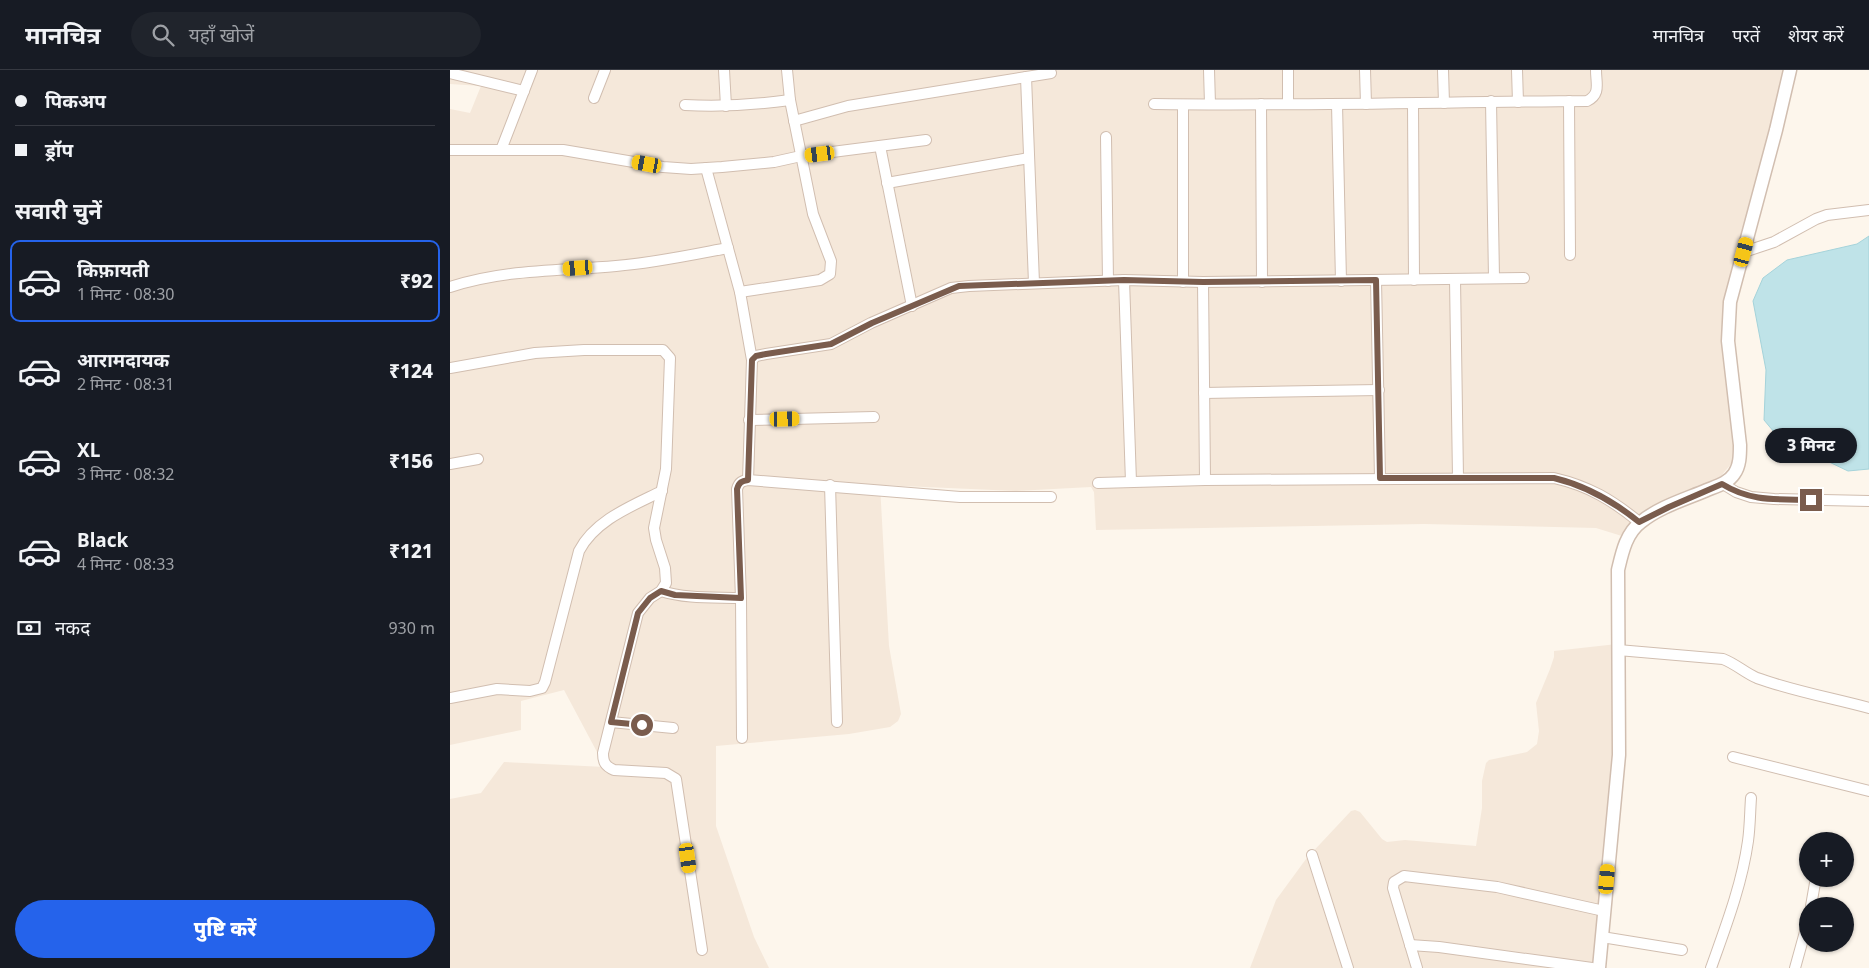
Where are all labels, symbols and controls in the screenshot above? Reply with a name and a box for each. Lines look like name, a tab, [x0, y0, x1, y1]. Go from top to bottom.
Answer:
search box	[131, 12, 481, 57]
text: मानचित्र	[25, 18, 101, 51]
icon: search	[149, 21, 177, 49]
text: यहाँ खोजें	[189, 22, 254, 48]
text: मानचित्र	[1653, 23, 1704, 47]
text: परतें	[1732, 23, 1760, 47]
text: शेयर करें	[1788, 23, 1844, 47]
text: पिकअप	[45, 88, 106, 114]
text: ड्रॉप	[45, 137, 73, 163]
car	[804, 145, 835, 163]
car	[630, 154, 663, 174]
text: सवारी चुनें	[15, 195, 102, 225]
car	[1732, 236, 1755, 268]
text: किफ़ायती	[77, 257, 149, 283]
icon: car	[17, 259, 62, 304]
car	[562, 259, 593, 277]
text: ₹92	[400, 268, 433, 294]
text: 1 मिनट · 08:30	[77, 283, 174, 305]
text: आरामदायक	[77, 347, 169, 373]
icon: car	[17, 349, 62, 394]
text: ₹124	[389, 358, 433, 384]
text: 2 मिनट · 08:31	[77, 373, 174, 395]
car	[769, 411, 800, 427]
callout: 3 मिनट	[1765, 428, 1857, 462]
text: 3 मिनट	[1787, 434, 1835, 456]
text: XL	[77, 437, 100, 463]
icon: car	[17, 439, 62, 484]
text: ₹156	[389, 448, 433, 474]
text: 3 मिनट · 08:32	[77, 463, 174, 485]
route end	[1800, 489, 1822, 511]
text: Black	[77, 527, 128, 553]
icon: car	[17, 529, 62, 574]
text: ₹121	[389, 538, 433, 564]
text: 4 मिनट · 08:33	[77, 553, 174, 575]
icon: cash	[15, 614, 43, 642]
text: नकद	[55, 615, 90, 641]
text: 930 m	[388, 617, 435, 639]
route start	[631, 714, 653, 736]
map controls	[1799, 832, 1854, 952]
button: +	[1799, 832, 1854, 887]
car	[678, 842, 697, 874]
car	[1598, 863, 1615, 895]
button: −	[1799, 897, 1854, 952]
button: पुष्टि करें	[15, 900, 435, 958]

